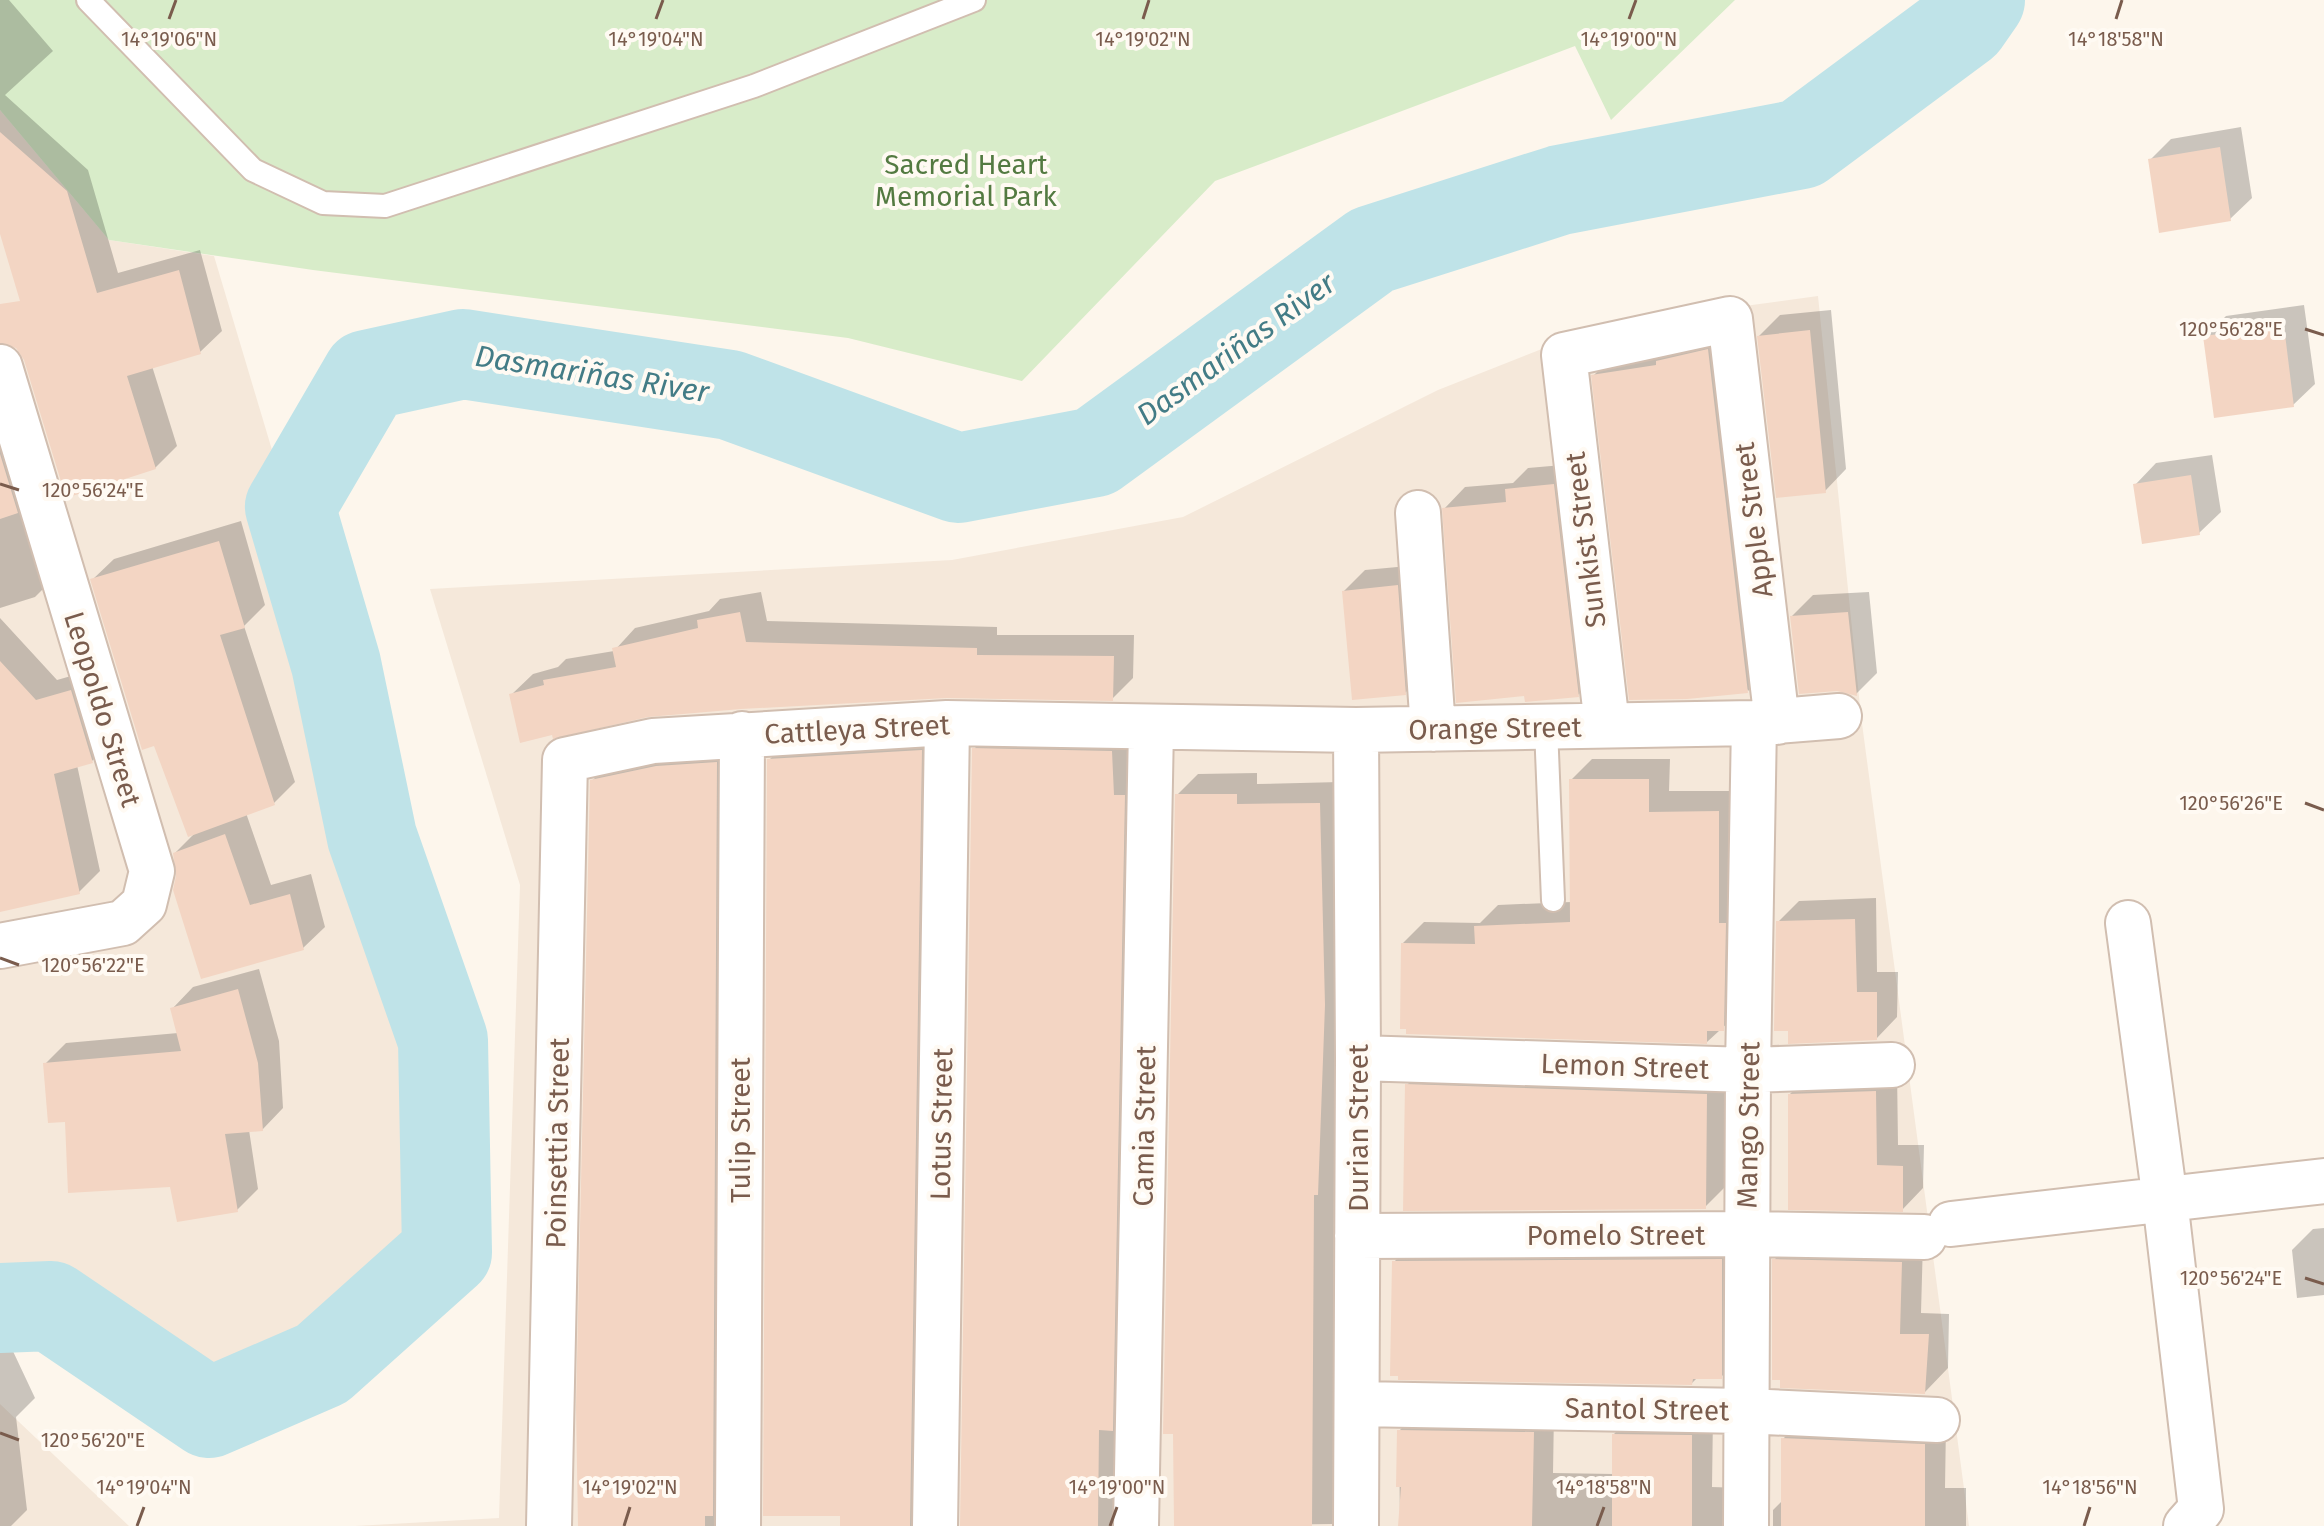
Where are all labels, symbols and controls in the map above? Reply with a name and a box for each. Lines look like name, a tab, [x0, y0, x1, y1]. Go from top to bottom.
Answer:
text: 14°19'06"N	[121, 27, 217, 51]
text: 14°19'04"N	[608, 27, 704, 51]
text: 14°19'02"N	[1095, 27, 1191, 51]
text: 14°19'00"N	[1581, 27, 1677, 51]
text: 14°18'58"N	[2068, 27, 2164, 51]
park label: Sacred Heart Memorial Park	[875, 148, 1058, 213]
water label: Dasmariñas River	[1130, 264, 1343, 433]
text: 120°56'28"E	[2179, 317, 2283, 341]
water label: Dasmariñas River	[473, 338, 713, 410]
street label: Apple Street	[1728, 440, 1779, 599]
street label: Sunkist Street	[1558, 449, 1613, 630]
text: 120°56'24"E	[42, 478, 144, 502]
street label: Leopoldo Street	[57, 608, 148, 812]
street label: Cattleya Street	[763, 708, 952, 751]
street label: Orange Street	[1408, 710, 1583, 747]
text: 120°56'26"E	[2179, 791, 2283, 815]
text: 120°56'22"E	[41, 953, 145, 977]
street label: Poinsettia Street	[539, 1036, 576, 1249]
street label: Mango Street	[1731, 1040, 1766, 1209]
street label: Durian Street	[1342, 1043, 1375, 1212]
street label: Camia Street	[1127, 1044, 1162, 1207]
street label: Lotus Street	[924, 1047, 959, 1201]
street label: Lemon Street	[1540, 1047, 1711, 1086]
street label: Tulip Street	[724, 1056, 757, 1203]
street label: Pomelo Street	[1527, 1219, 1706, 1252]
text: 120°56'24"E	[2180, 1266, 2282, 1290]
street label: Santol Street	[1564, 1392, 1730, 1427]
text: 120°56'20"E	[41, 1428, 145, 1452]
text: 14°19'04"N	[96, 1475, 192, 1499]
text: 14°19'02"N	[582, 1475, 678, 1499]
text: 14°19'00"N	[1069, 1475, 1165, 1499]
text: 14°18'58"N	[1556, 1475, 1652, 1499]
text: 14°18'56"N	[2042, 1475, 2138, 1499]

